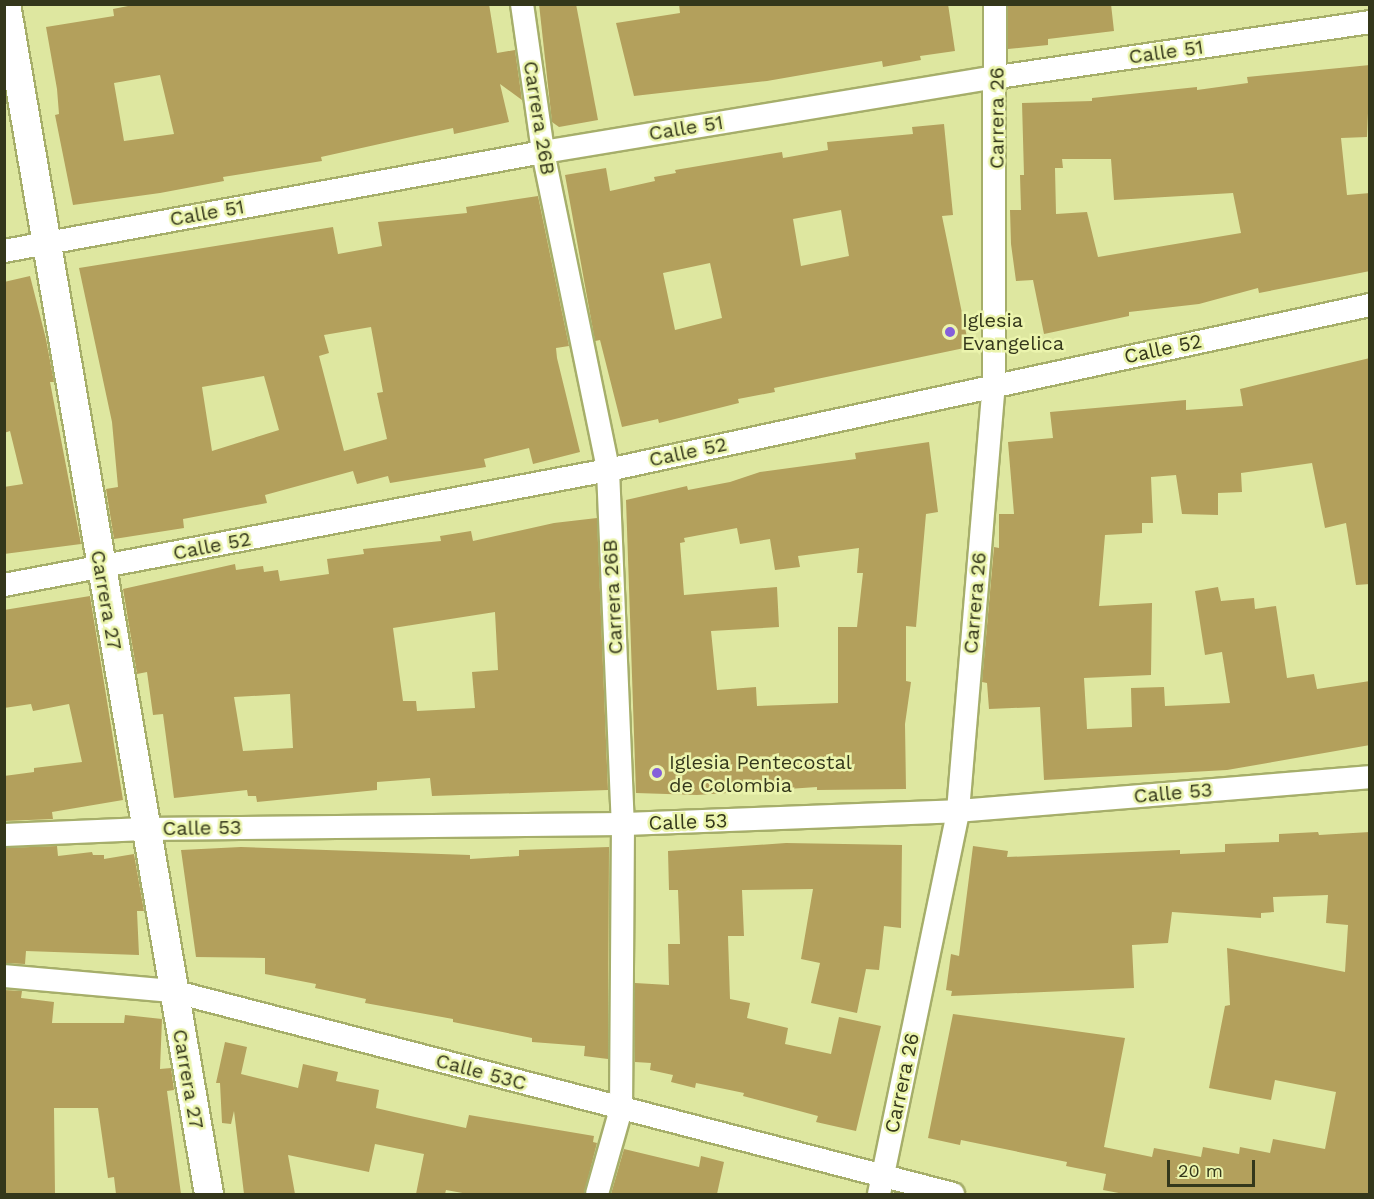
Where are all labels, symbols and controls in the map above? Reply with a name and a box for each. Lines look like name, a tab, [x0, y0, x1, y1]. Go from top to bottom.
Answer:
street label: Calle 51	[1127, 35, 1205, 69]
street label: Carrera 26B	[518, 59, 560, 177]
street label: Carrera 26	[985, 67, 1009, 169]
street label: Calle 51	[647, 110, 725, 146]
street label: Calle 51	[168, 195, 246, 231]
place label: Iglesia Evangelica	[962, 308, 1064, 355]
marker: Iglesia Evangelica	[943, 325, 957, 339]
street label: Calle 52	[1122, 329, 1204, 369]
street label: Calle 52	[647, 432, 729, 472]
street label: Calle 52	[171, 527, 253, 565]
street label: Carrera 26B	[598, 539, 628, 655]
street label: Carrera 27	[85, 548, 127, 652]
street label: Carrera 26	[959, 551, 991, 655]
place label: Iglesia Pentecostal de Colombia	[669, 750, 852, 797]
marker: Iglesia Pentecostal de Colombia	[650, 766, 664, 780]
street label: Calle 53	[1133, 778, 1213, 808]
street label: Calle 53	[648, 809, 728, 835]
street label: Calle 53	[162, 815, 242, 841]
street label: Carrera 27	[167, 1027, 209, 1131]
street label: Carrera 26	[880, 1030, 924, 1136]
street label: Calle 53C	[433, 1048, 529, 1096]
scale bar	[1170, 1148, 1258, 1186]
text: 20 m	[1178, 1160, 1223, 1181]

